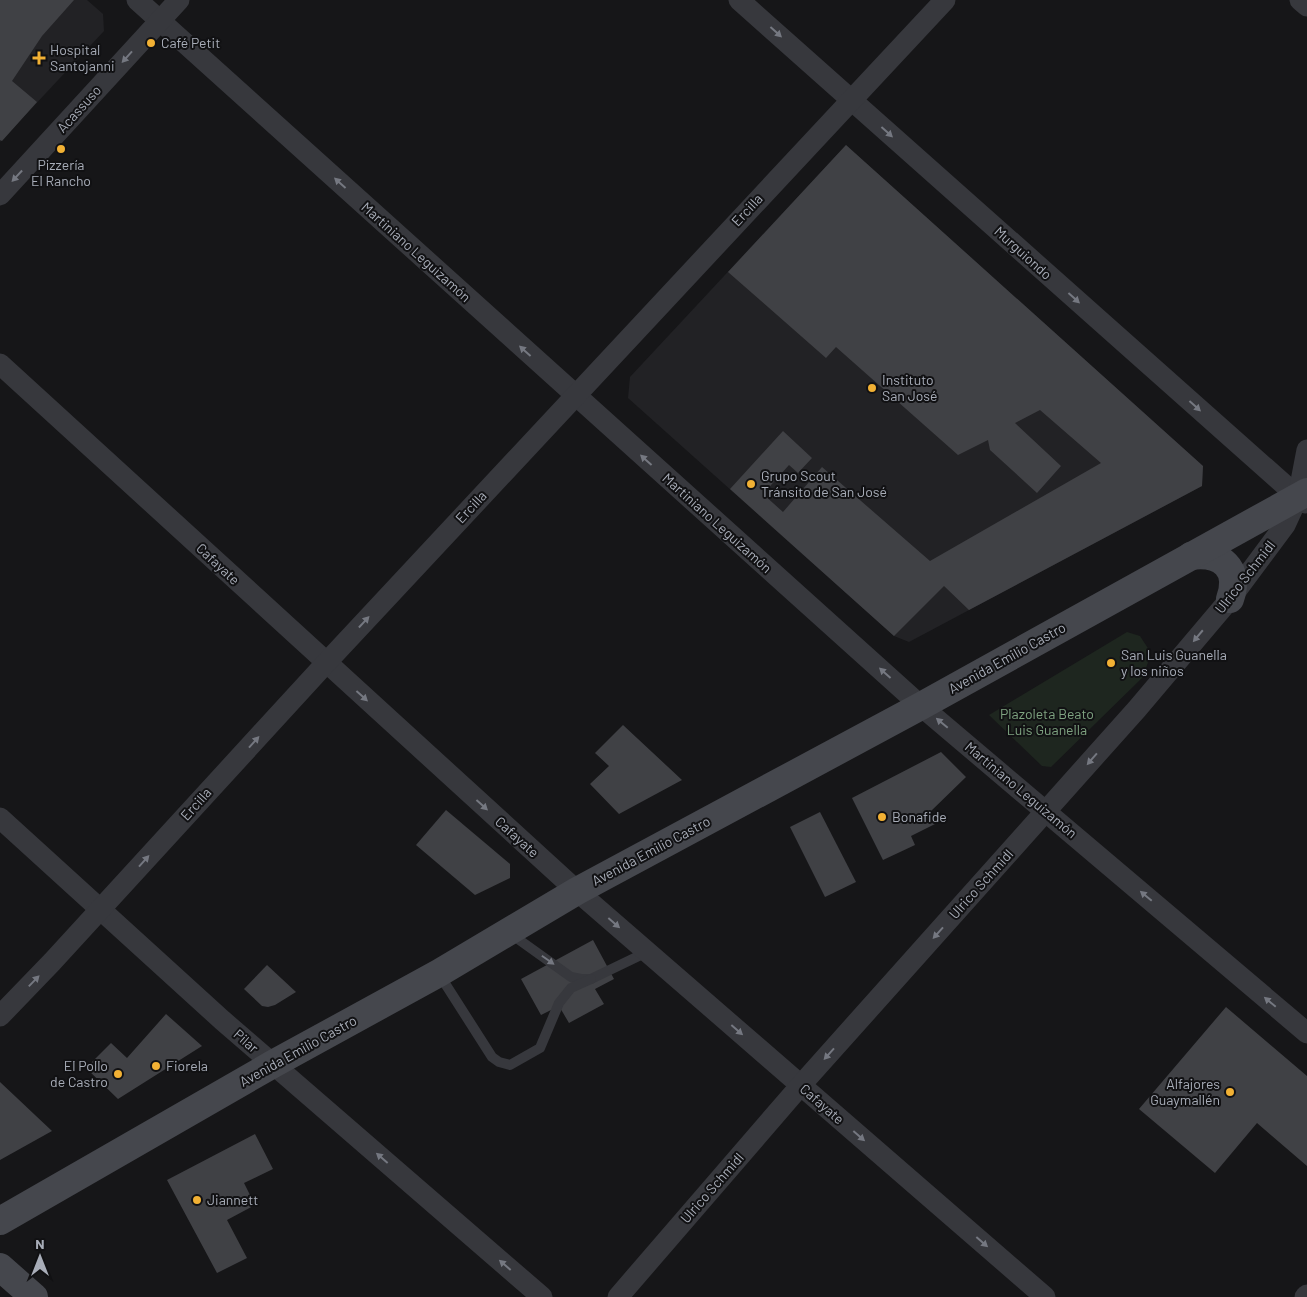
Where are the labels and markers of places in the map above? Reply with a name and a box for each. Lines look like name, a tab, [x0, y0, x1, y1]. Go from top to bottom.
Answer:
place label: Café Petit	[161, 34, 220, 51]
marker: Café Petit	[145, 37, 157, 49]
place label: Hospital Santojanni	[50, 41, 115, 74]
marker: Hospital Santojanni	[32, 51, 46, 65]
marker: Pizzería El Rancho	[55, 143, 67, 155]
place label: Pizzería El Rancho	[31, 156, 91, 189]
place label: Instituto San José	[882, 371, 938, 404]
marker: Instituto San José	[866, 382, 878, 394]
place label: Grupo Scout Tránsito de San José	[761, 467, 887, 500]
marker: Grupo Scout Tránsito de San José	[745, 478, 757, 490]
place label: San Luis Guanella y los niños	[1121, 646, 1227, 679]
marker: San Luis Guanella y los niños	[1105, 657, 1117, 669]
place label: Bonafide	[892, 808, 947, 825]
marker: Bonafide	[876, 811, 888, 823]
place label: El Pollo de Castro	[50, 1057, 108, 1090]
place label: Fiorela	[166, 1057, 208, 1074]
marker: Fiorela	[150, 1060, 162, 1072]
marker: El Pollo de Castro	[112, 1068, 124, 1080]
place label: Alfajores Guaymallén	[1150, 1075, 1220, 1108]
marker: Alfajores Guaymallén	[1224, 1086, 1236, 1098]
place label: Jiannett	[207, 1191, 258, 1208]
marker: Jiannett	[191, 1194, 203, 1206]

